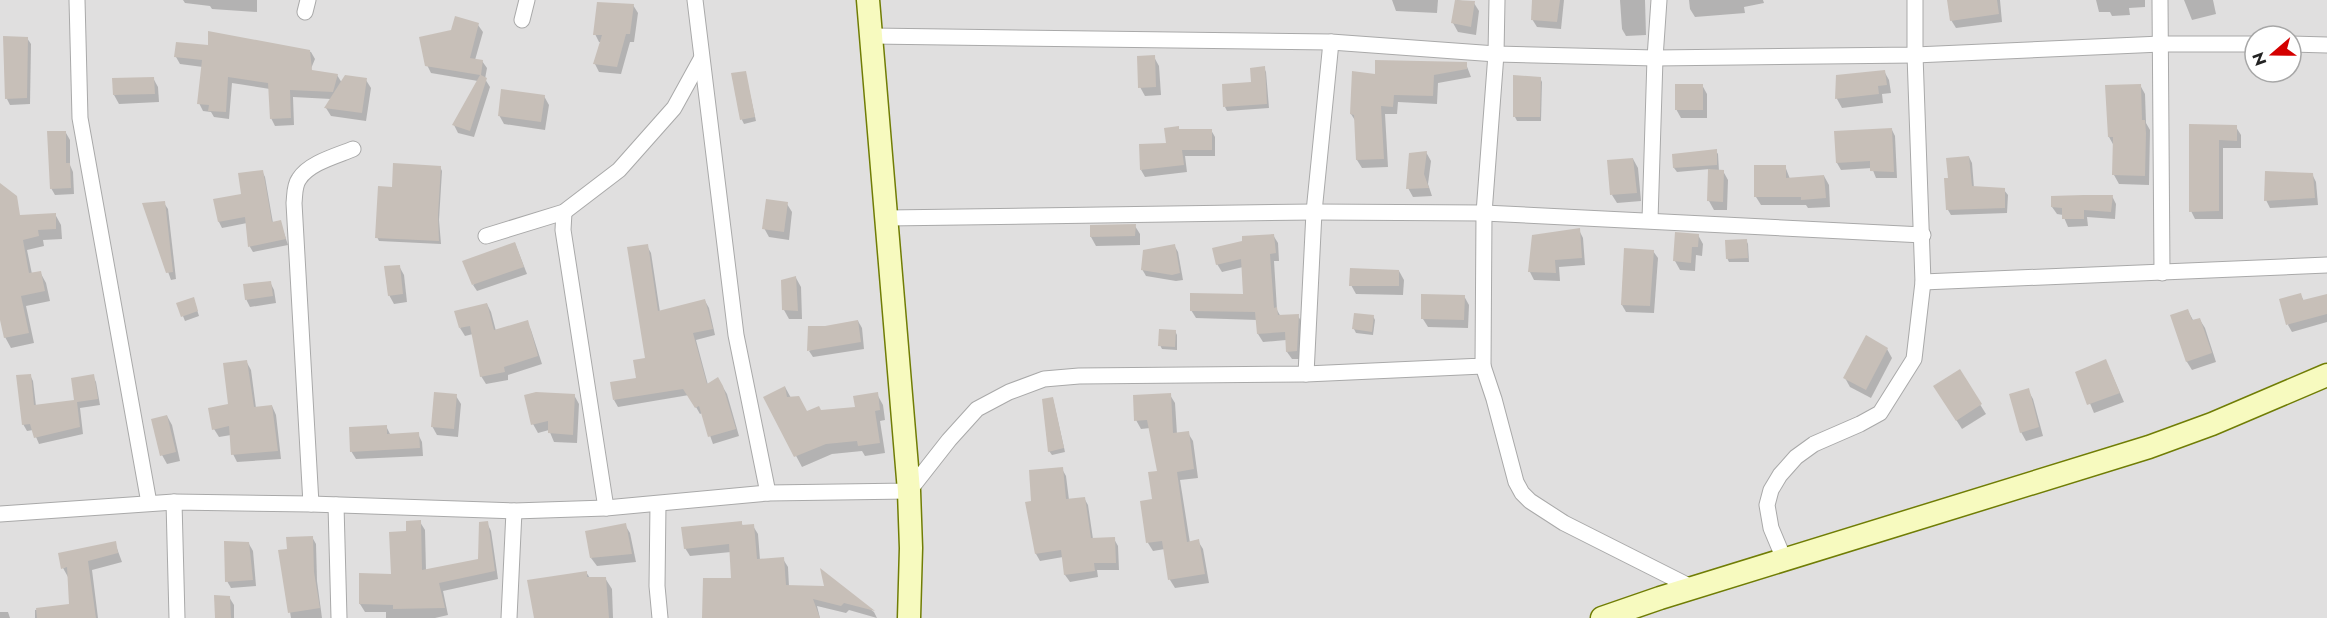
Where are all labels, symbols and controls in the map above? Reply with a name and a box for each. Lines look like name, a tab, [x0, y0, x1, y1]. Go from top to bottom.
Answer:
north arrow	[2243, 24, 2303, 84]
text: N	[2246, 49, 2272, 69]

